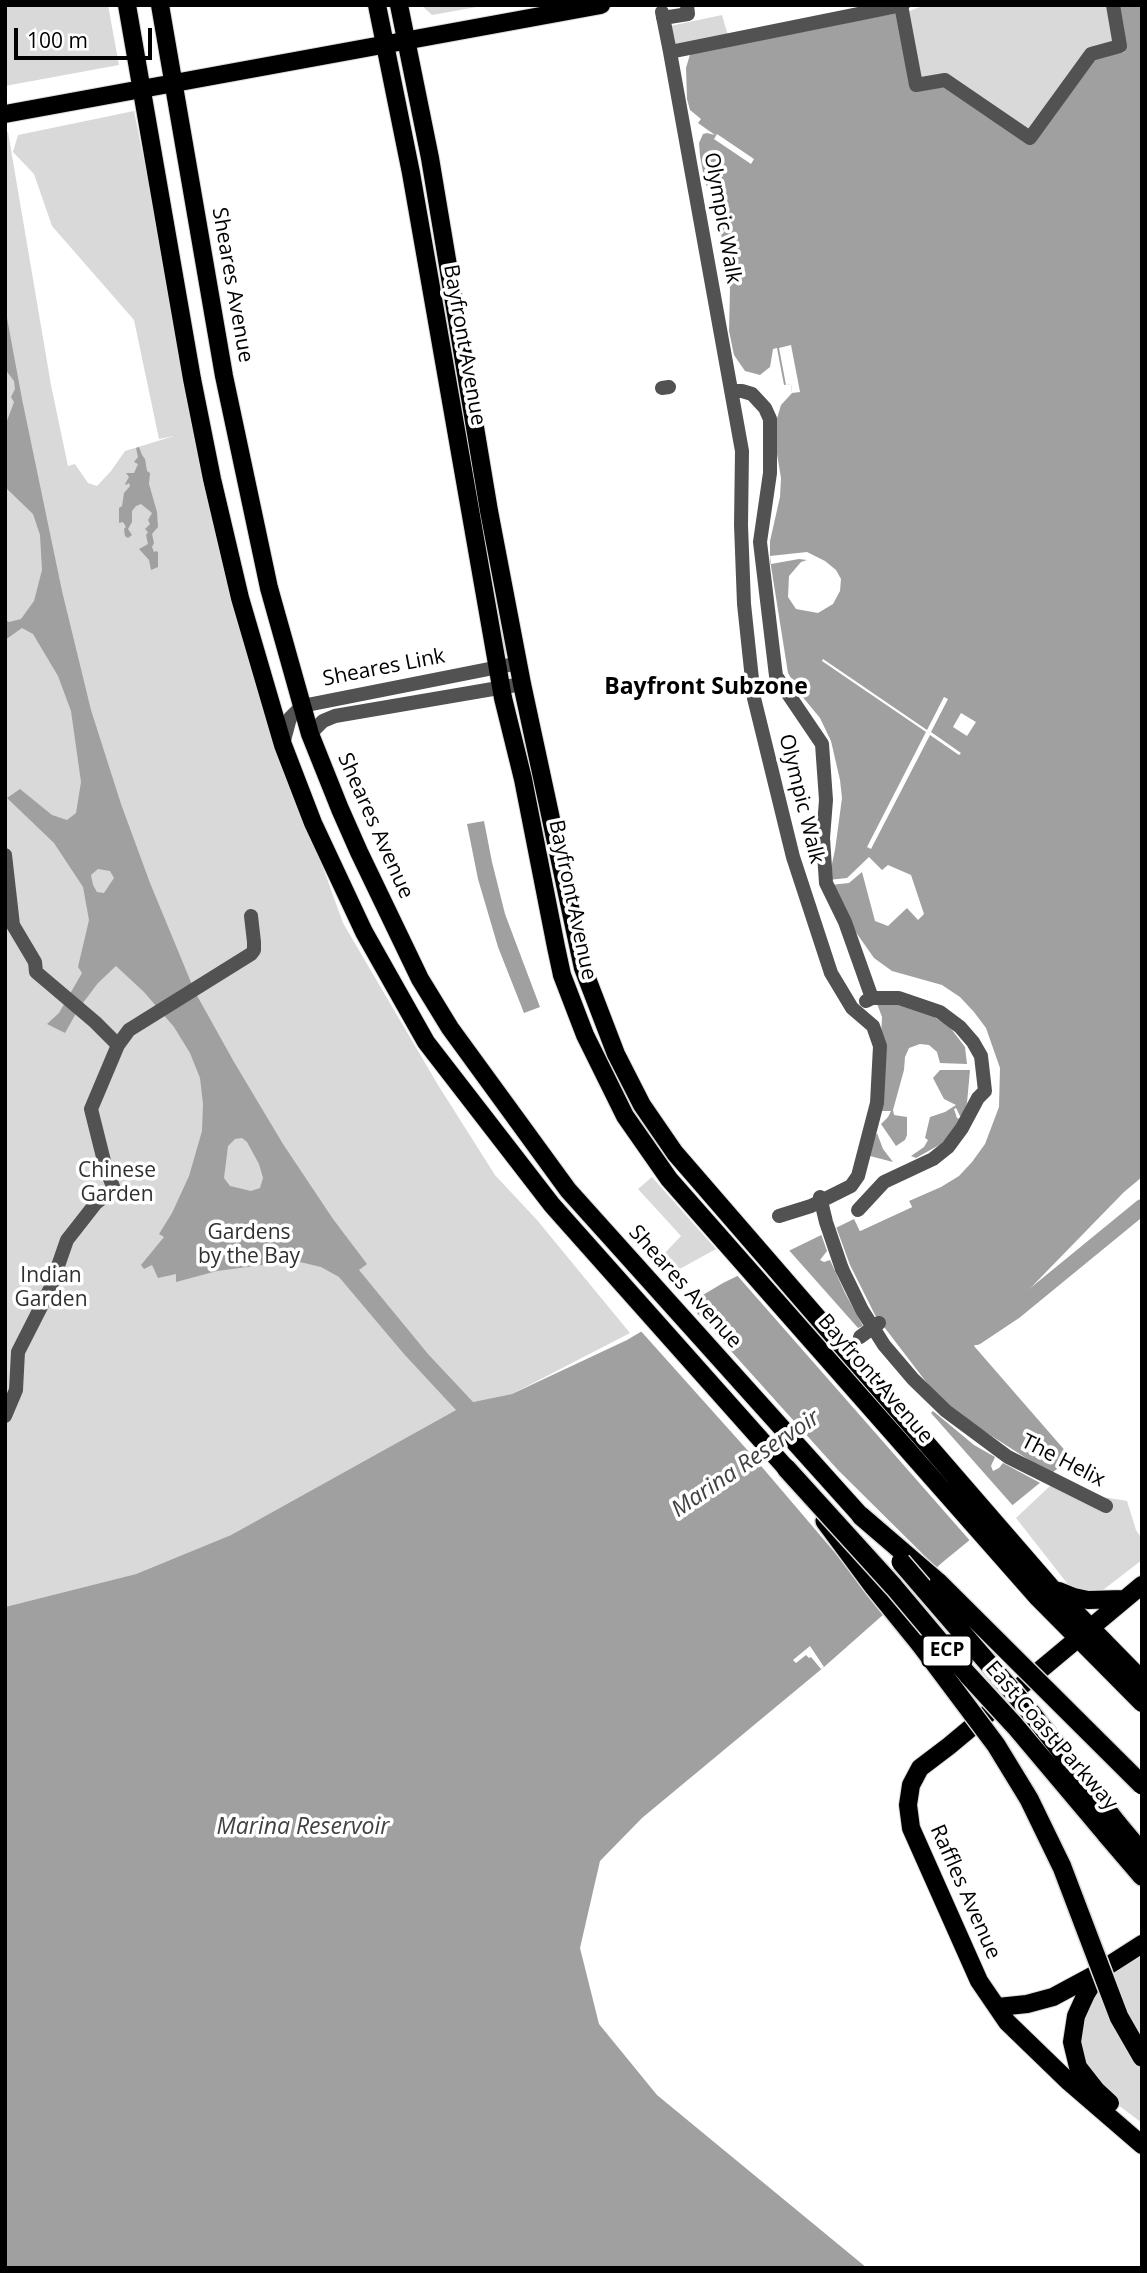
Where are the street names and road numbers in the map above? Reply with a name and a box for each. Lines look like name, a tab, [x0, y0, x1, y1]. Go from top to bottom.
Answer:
street label: Olympic Walk	[698, 150, 746, 286]
street label: Sheares Avenue	[206, 206, 258, 364]
street label: Bayfront Avenue	[437, 263, 491, 427]
street label: Sheares Link	[321, 644, 447, 692]
street label: Olympic Walk	[773, 732, 829, 866]
street label: Sheares Avenue	[332, 749, 418, 903]
street label: Bayfront Avenue	[543, 818, 601, 982]
street label: Sheares Avenue	[623, 1220, 747, 1354]
street label: Bayfront Avenue	[812, 1309, 938, 1449]
street label: The Helix	[1017, 1429, 1109, 1493]
road number: ECP	[922, 1636, 972, 1666]
street label: East Coast Parkway	[979, 1656, 1123, 1816]
street label: Raffles Avenue	[924, 1821, 1006, 1963]

